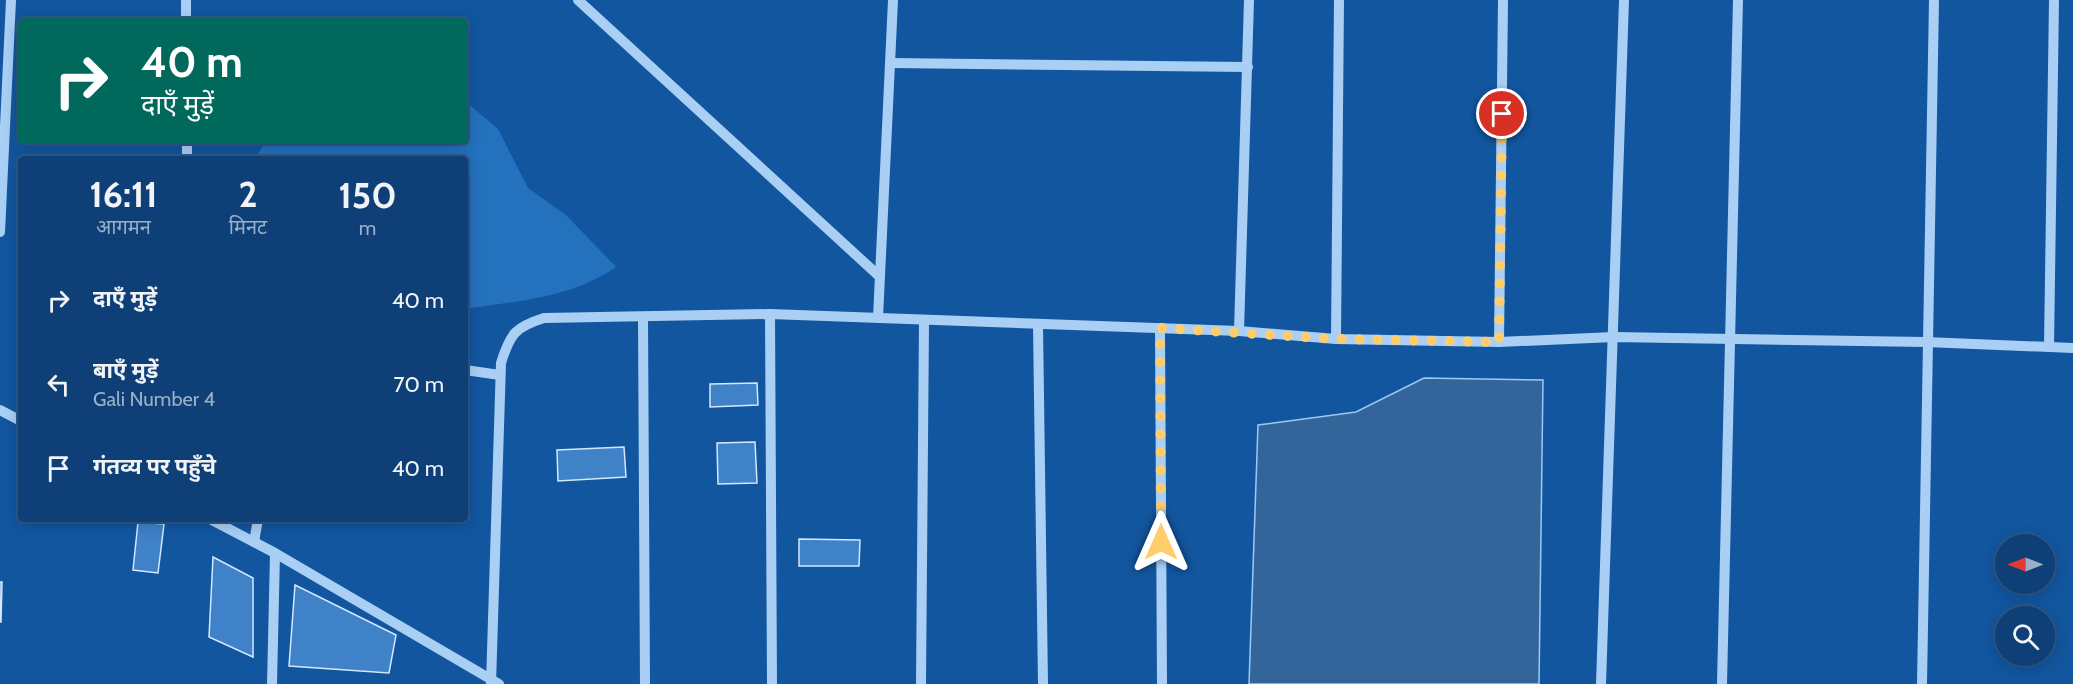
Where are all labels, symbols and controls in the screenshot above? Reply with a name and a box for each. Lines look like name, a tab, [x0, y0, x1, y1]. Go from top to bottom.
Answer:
text: 40 m	[141, 36, 243, 88]
icon: right	[42, 42, 120, 120]
text: दाएँ मुड़ें	[141, 88, 214, 121]
pin	[1476, 88, 1527, 139]
icon: arrive	[1485, 97, 1518, 130]
text: 16:11	[89, 172, 157, 216]
text: 2	[238, 172, 258, 216]
text: 150	[339, 173, 397, 217]
text: आगमन	[96, 215, 151, 239]
text: मिनट	[229, 215, 267, 239]
text: m	[359, 216, 376, 240]
icon: right	[42, 284, 75, 317]
text: दाएँ मुड़ें	[93, 285, 157, 312]
text: 40 m	[392, 287, 444, 314]
text: बाएँ मुड़ें	[93, 357, 158, 384]
icon: left	[42, 368, 75, 401]
text: 70 m	[394, 371, 444, 398]
text: Gali Number 4	[93, 387, 215, 411]
icon: arrive	[42, 452, 75, 485]
text: गंतव्य पर पहुँचे	[93, 453, 216, 480]
text: 40 m	[392, 455, 444, 482]
position arrow	[1129, 510, 1193, 574]
north arrow	[1995, 534, 2055, 594]
map controls	[1995, 534, 2055, 666]
button: search	[1995, 606, 2055, 666]

